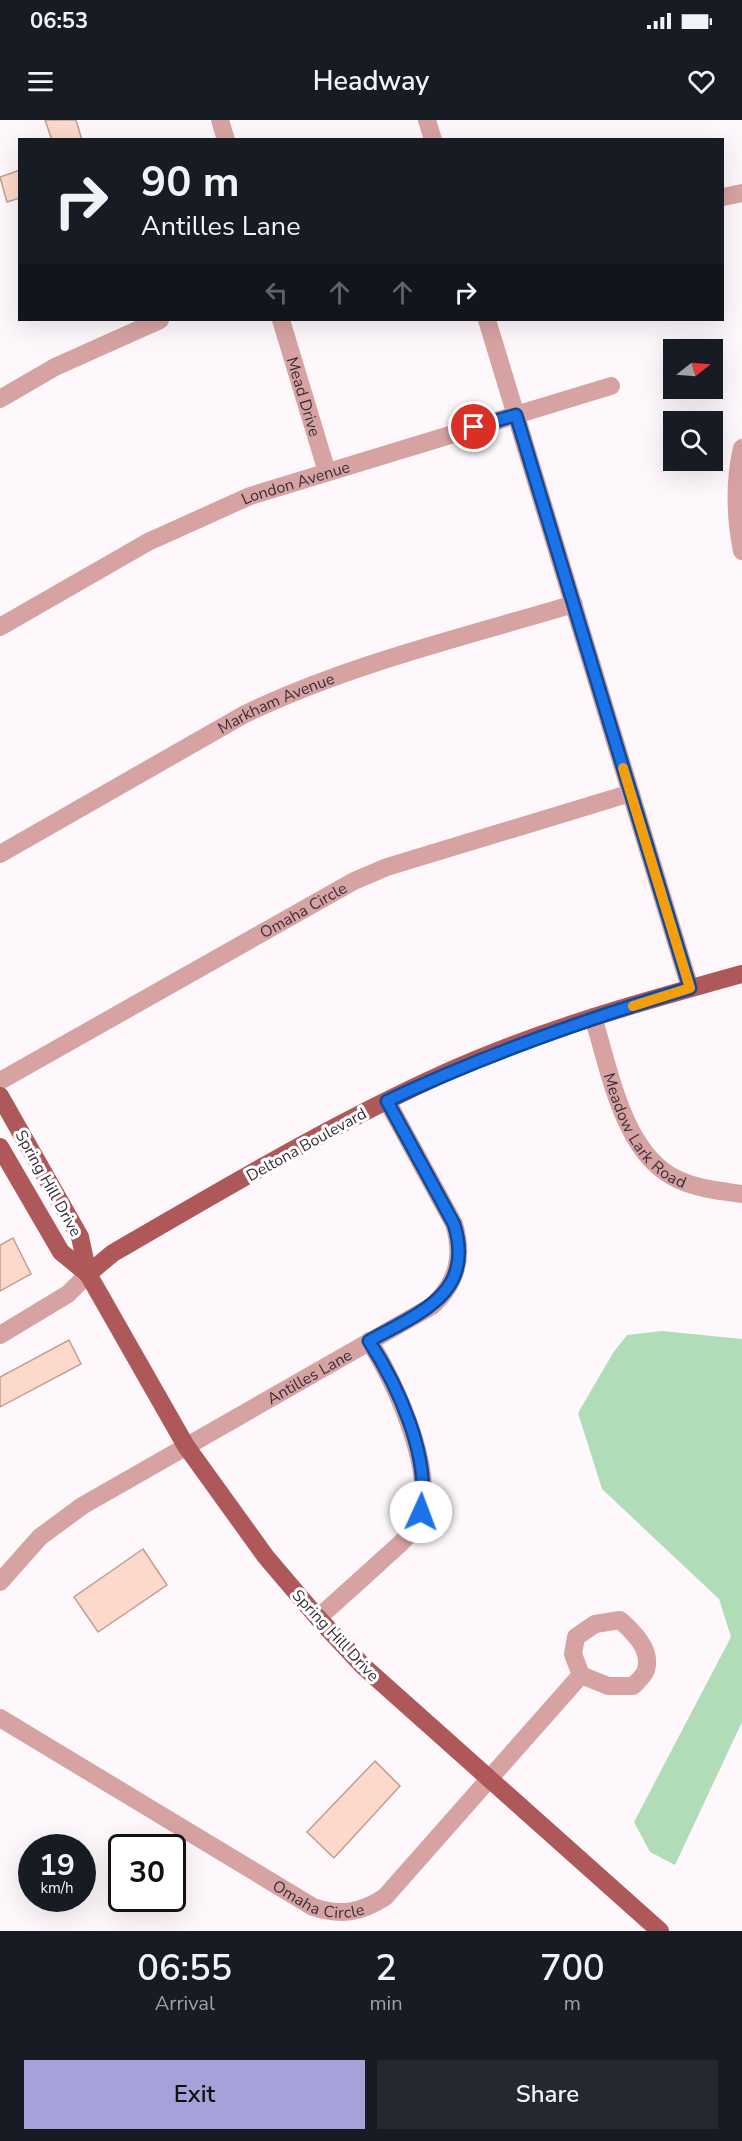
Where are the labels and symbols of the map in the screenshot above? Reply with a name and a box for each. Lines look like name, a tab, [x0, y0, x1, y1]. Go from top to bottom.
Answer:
north arrow	[663, 339, 723, 399]
street label: Mead Drive	[281, 354, 326, 439]
pin	[448, 401, 499, 452]
street label: London Avenue	[238, 456, 353, 511]
street label: Markham Avenue	[214, 668, 337, 739]
street label: Omaha Circle	[256, 877, 351, 944]
street label: Meadow Lark Road	[598, 1070, 689, 1194]
street label: Deltona Boulevard	[242, 1103, 371, 1187]
street label: Spring Hill Drive	[10, 1126, 86, 1241]
street label: Antilles Lane	[263, 1344, 356, 1410]
position arrow	[389, 1480, 453, 1544]
street label: Spring Hill Drive	[287, 1585, 384, 1687]
speed limit sign: 30	[108, 1834, 186, 1912]
street label: Omaha Circle	[268, 1875, 367, 1924]

